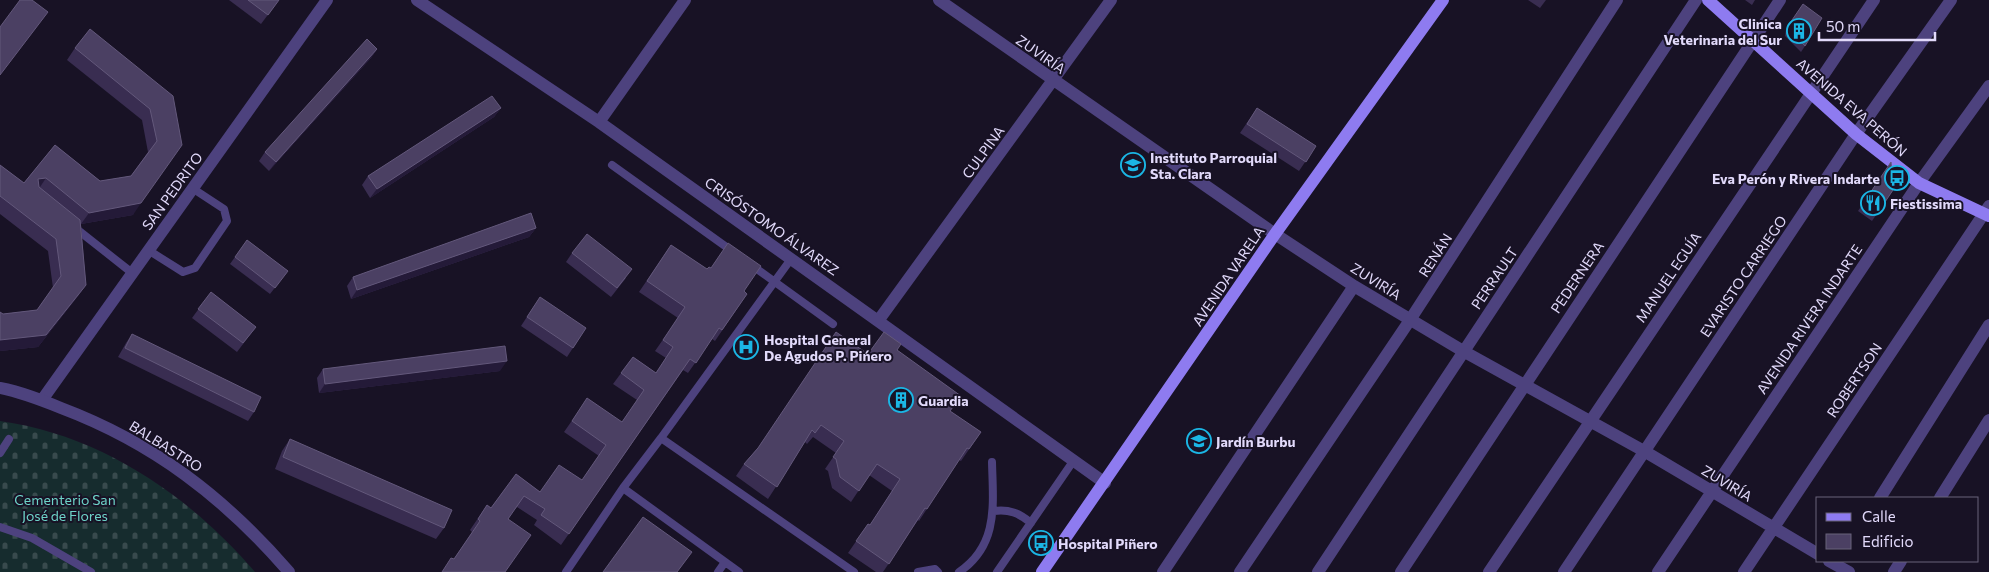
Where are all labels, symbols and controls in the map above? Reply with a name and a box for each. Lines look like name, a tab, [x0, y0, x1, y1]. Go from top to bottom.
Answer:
scale bar	[1819, 10, 1935, 42]
place label: Clinica Veterinaria del Sur	[1663, 15, 1782, 48]
text: 50 m	[1826, 17, 1860, 35]
building icon: Clinica Veterinaria del Sur	[1786, 18, 1812, 44]
street label: ZUVIRÍA	[1013, 31, 1069, 77]
street label: AVENIDA EVA PERÓN	[1793, 54, 1911, 160]
street label: CULPINA	[958, 122, 1008, 182]
street label: SAN PEDRITO	[138, 149, 206, 233]
place label: Instituto Parroquial Sta. Clara	[1150, 149, 1277, 182]
school or university icon: Instituto Parroquial Sta. Clara	[1120, 152, 1146, 178]
bus stop icon: Eva Perón y Rivera Indarte	[1884, 165, 1910, 191]
place label: Eva Perón y Rivera Indarte	[1712, 170, 1880, 187]
street label: CRISÓSTOMO ÁLVAREZ	[702, 173, 842, 279]
restaurant icon: Fiestissima	[1860, 190, 1886, 216]
place label: Fiestissima	[1890, 195, 1962, 212]
street label: EVARISTO CARRIEGO	[1696, 212, 1790, 340]
street label: AVENIDA VARELA	[1188, 223, 1268, 329]
street label: MANUEL EGUÍA	[1632, 228, 1705, 325]
street label: RENÁN	[1415, 230, 1455, 280]
street label: PEDERNERA	[1547, 238, 1607, 316]
street label: AVENIDA RIVERA INDARTE	[1753, 241, 1865, 397]
street label: PERRAULT	[1467, 244, 1521, 312]
street label: ZUVIRÍA	[1348, 259, 1405, 303]
place label: Hospital General De Agudos P. Pińero	[764, 331, 892, 364]
hospital icon: Hospital General De Agudos P. Pińero	[733, 334, 759, 360]
street label: ROBERTSON	[1823, 340, 1885, 420]
building icon: Guardia	[888, 387, 914, 413]
place label: Guardia	[918, 392, 969, 409]
street label: BALBASTRO	[126, 417, 206, 475]
school or university icon: Jardín Burbu	[1186, 428, 1212, 454]
place label: Jardín Burbu	[1216, 433, 1296, 450]
street label: ZUVIRÍA	[1699, 461, 1756, 505]
park label: Cementerio San José de Flores	[14, 491, 116, 524]
legend	[1816, 497, 1979, 562]
text: Calle	[1862, 507, 1896, 525]
bus stop icon: Hospital Piñero	[1028, 530, 1054, 556]
text: Edificio	[1862, 532, 1913, 550]
place label: Hospital Piñero	[1058, 535, 1158, 552]

